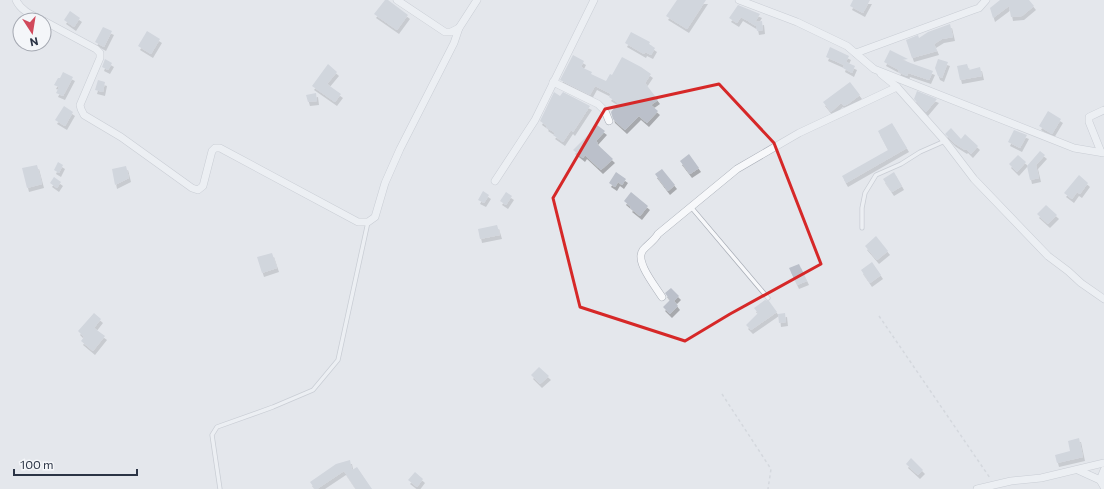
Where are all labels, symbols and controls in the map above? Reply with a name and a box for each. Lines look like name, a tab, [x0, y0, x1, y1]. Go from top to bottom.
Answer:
north arrow	[12, 12, 52, 52]
text: N	[29, 35, 40, 49]
scale bar	[14, 451, 137, 477]
text: 100 m	[20, 457, 54, 471]

